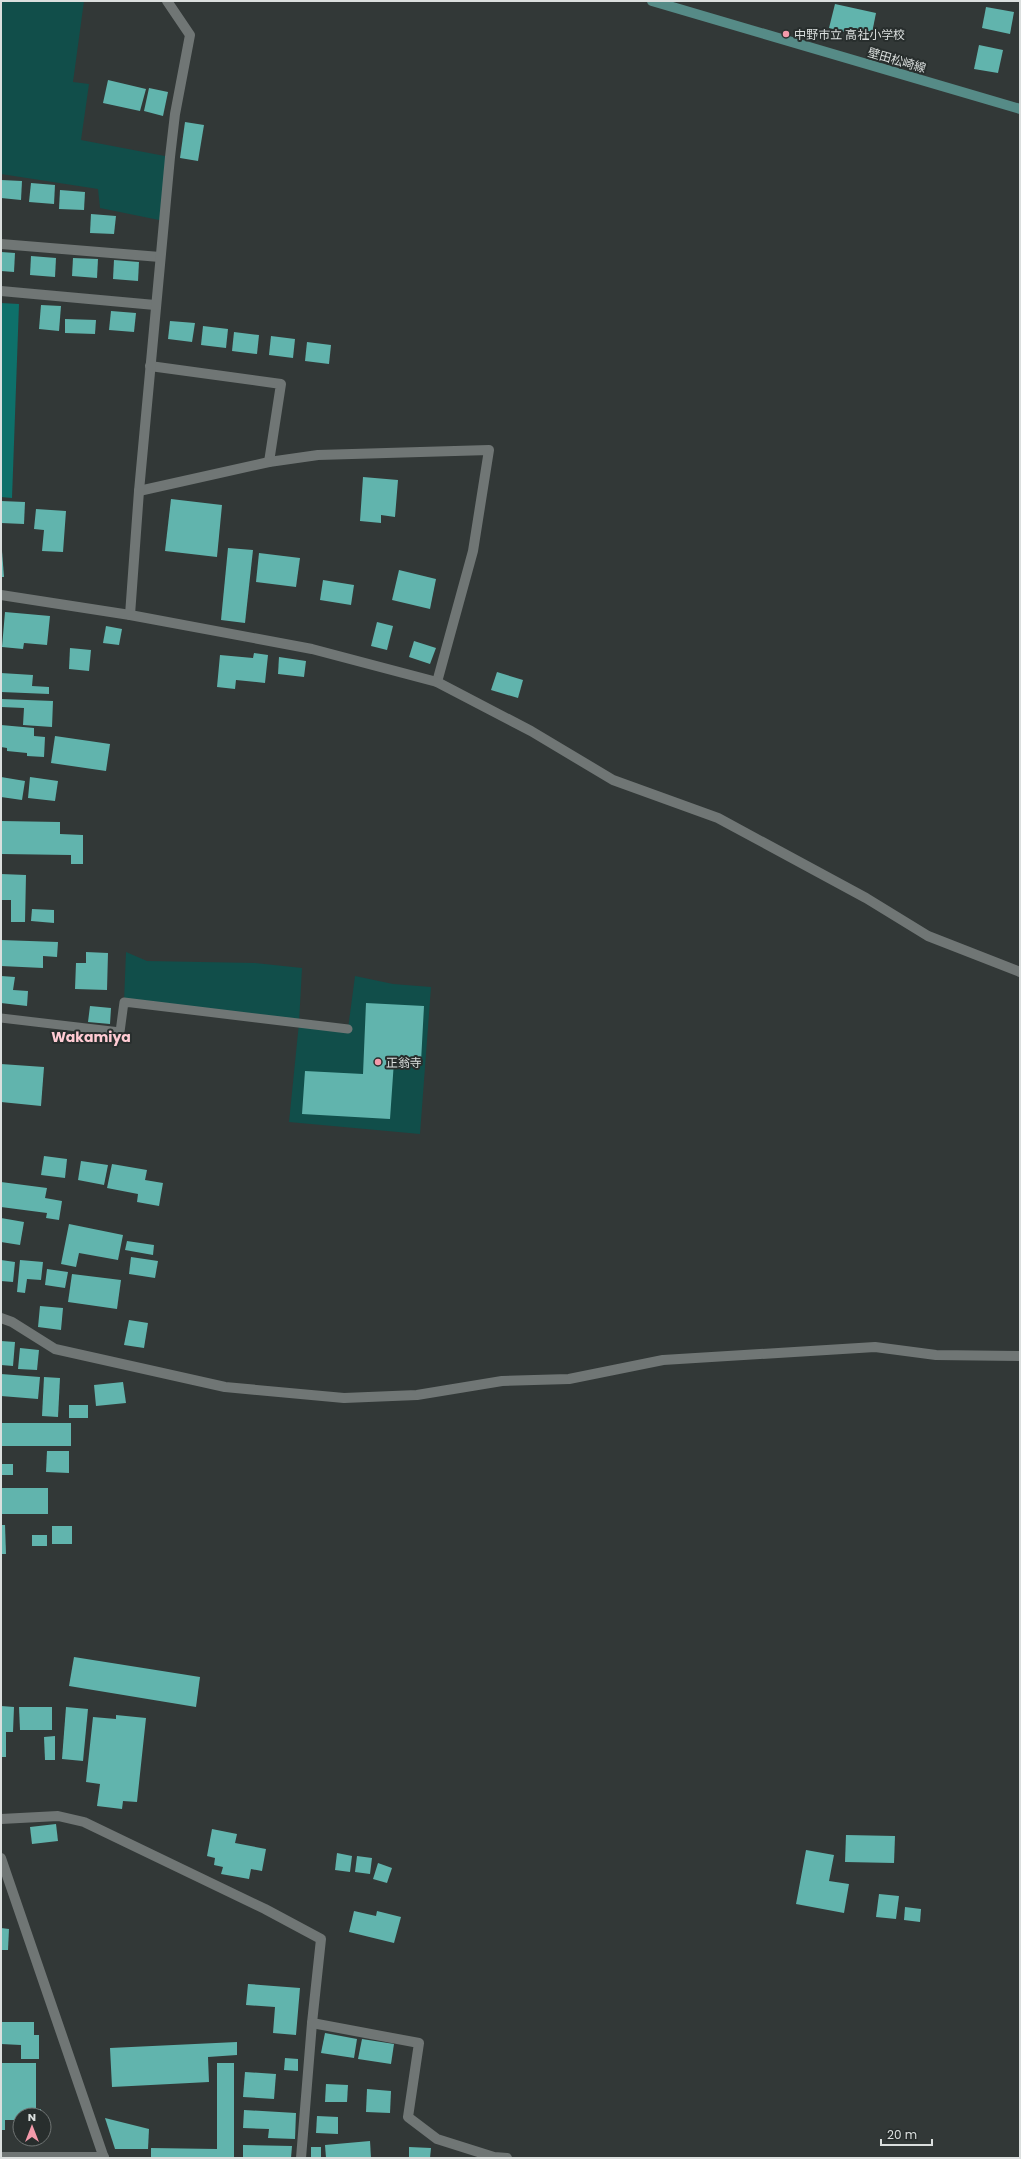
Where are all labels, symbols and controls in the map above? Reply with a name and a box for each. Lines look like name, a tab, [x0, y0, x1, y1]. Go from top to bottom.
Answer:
place label: 中野市立 高社小学校	[794, 26, 905, 43]
marker: 中野市立 高社小学校	[781, 29, 791, 39]
street label: 壁田松崎線	[866, 44, 928, 76]
district label: Wakamiya	[51, 1027, 131, 1047]
place label: 正翁寺	[386, 1054, 422, 1071]
marker: 正翁寺	[373, 1057, 383, 1067]
north arrow	[12, 2107, 52, 2147]
text: N	[28, 2109, 36, 2125]
scale bar	[881, 2121, 932, 2147]
text: 20 m	[887, 2126, 917, 2143]

